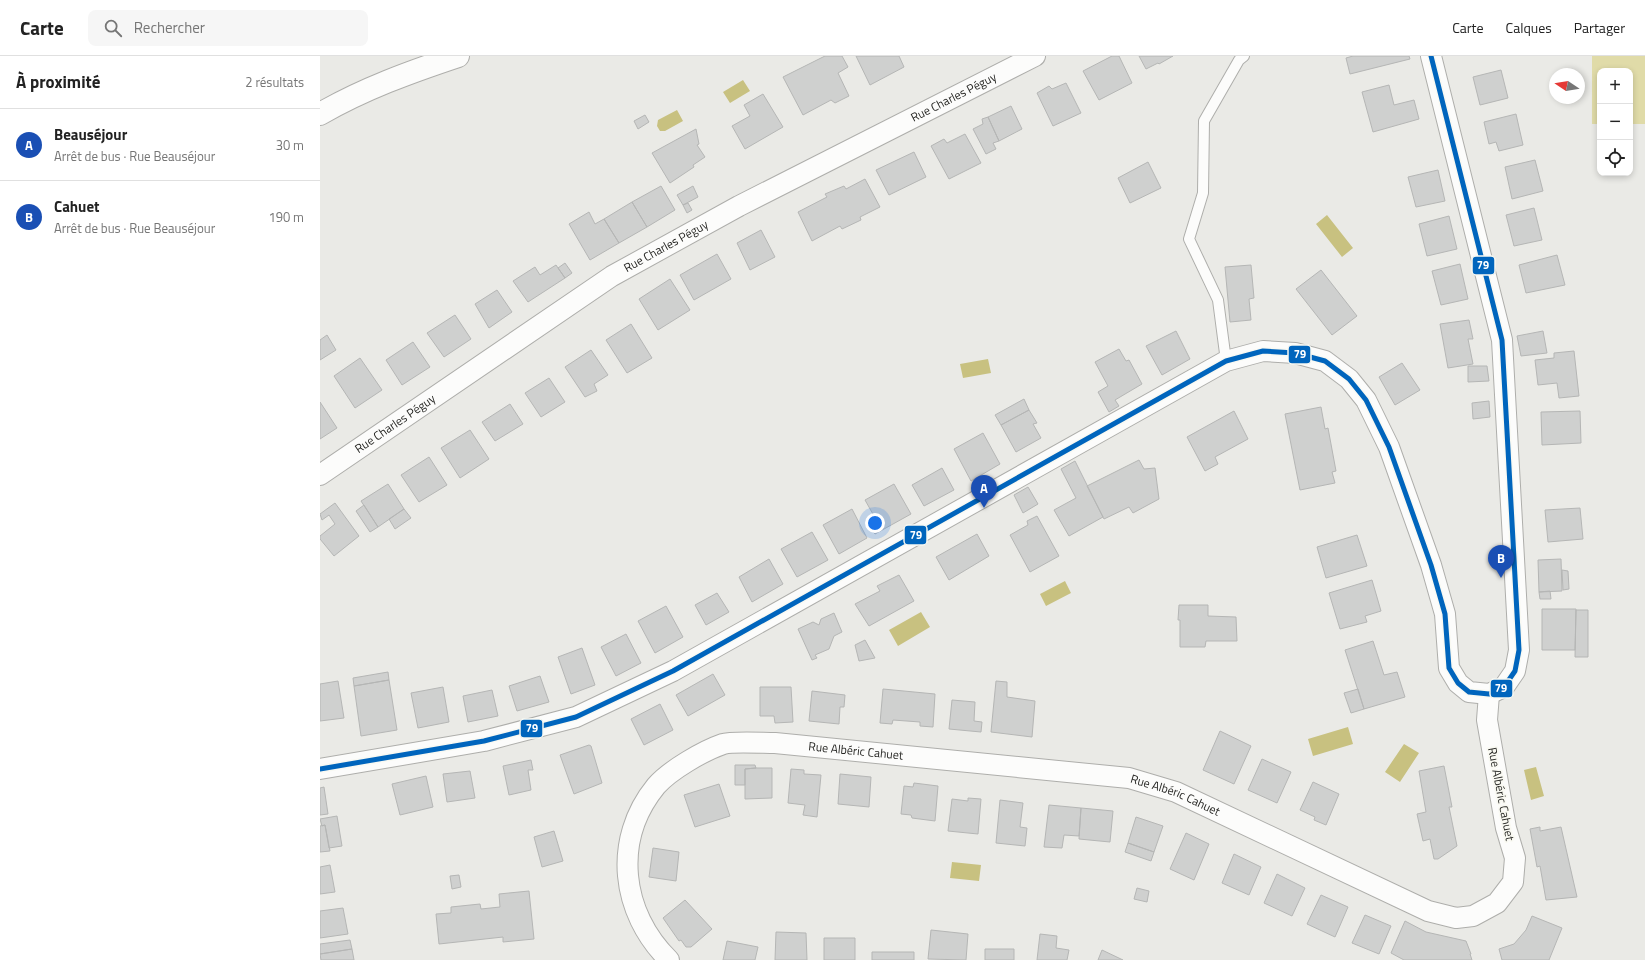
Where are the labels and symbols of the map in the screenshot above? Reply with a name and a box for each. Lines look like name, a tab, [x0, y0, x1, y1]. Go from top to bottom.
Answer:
street label: Rue Charles Péguy	[907, 67, 1000, 127]
north arrow	[1549, 68, 1585, 104]
street label: Rue Charles Péguy	[620, 215, 712, 277]
line badge: 79	[1472, 256, 1495, 275]
text: 79	[1477, 257, 1489, 273]
line badge: 79	[1288, 345, 1311, 364]
text: 79	[1294, 346, 1306, 362]
street label: Rue Charles Péguy	[351, 389, 439, 458]
pin: A	[971, 475, 997, 508]
your location	[865, 513, 885, 533]
line badge: 79	[904, 525, 927, 545]
text: 79	[910, 527, 922, 543]
pin: B	[1488, 545, 1514, 578]
line badge: 79	[1490, 679, 1513, 698]
text: 79	[1495, 680, 1507, 696]
line badge: 79	[520, 719, 543, 738]
text: 79	[526, 720, 538, 736]
street label: Rue Albéric Cahuet	[808, 736, 905, 765]
street label: Rue Albéric Cahuet	[1483, 745, 1520, 843]
street label: Rue Albéric Cahuet	[1128, 769, 1224, 821]

